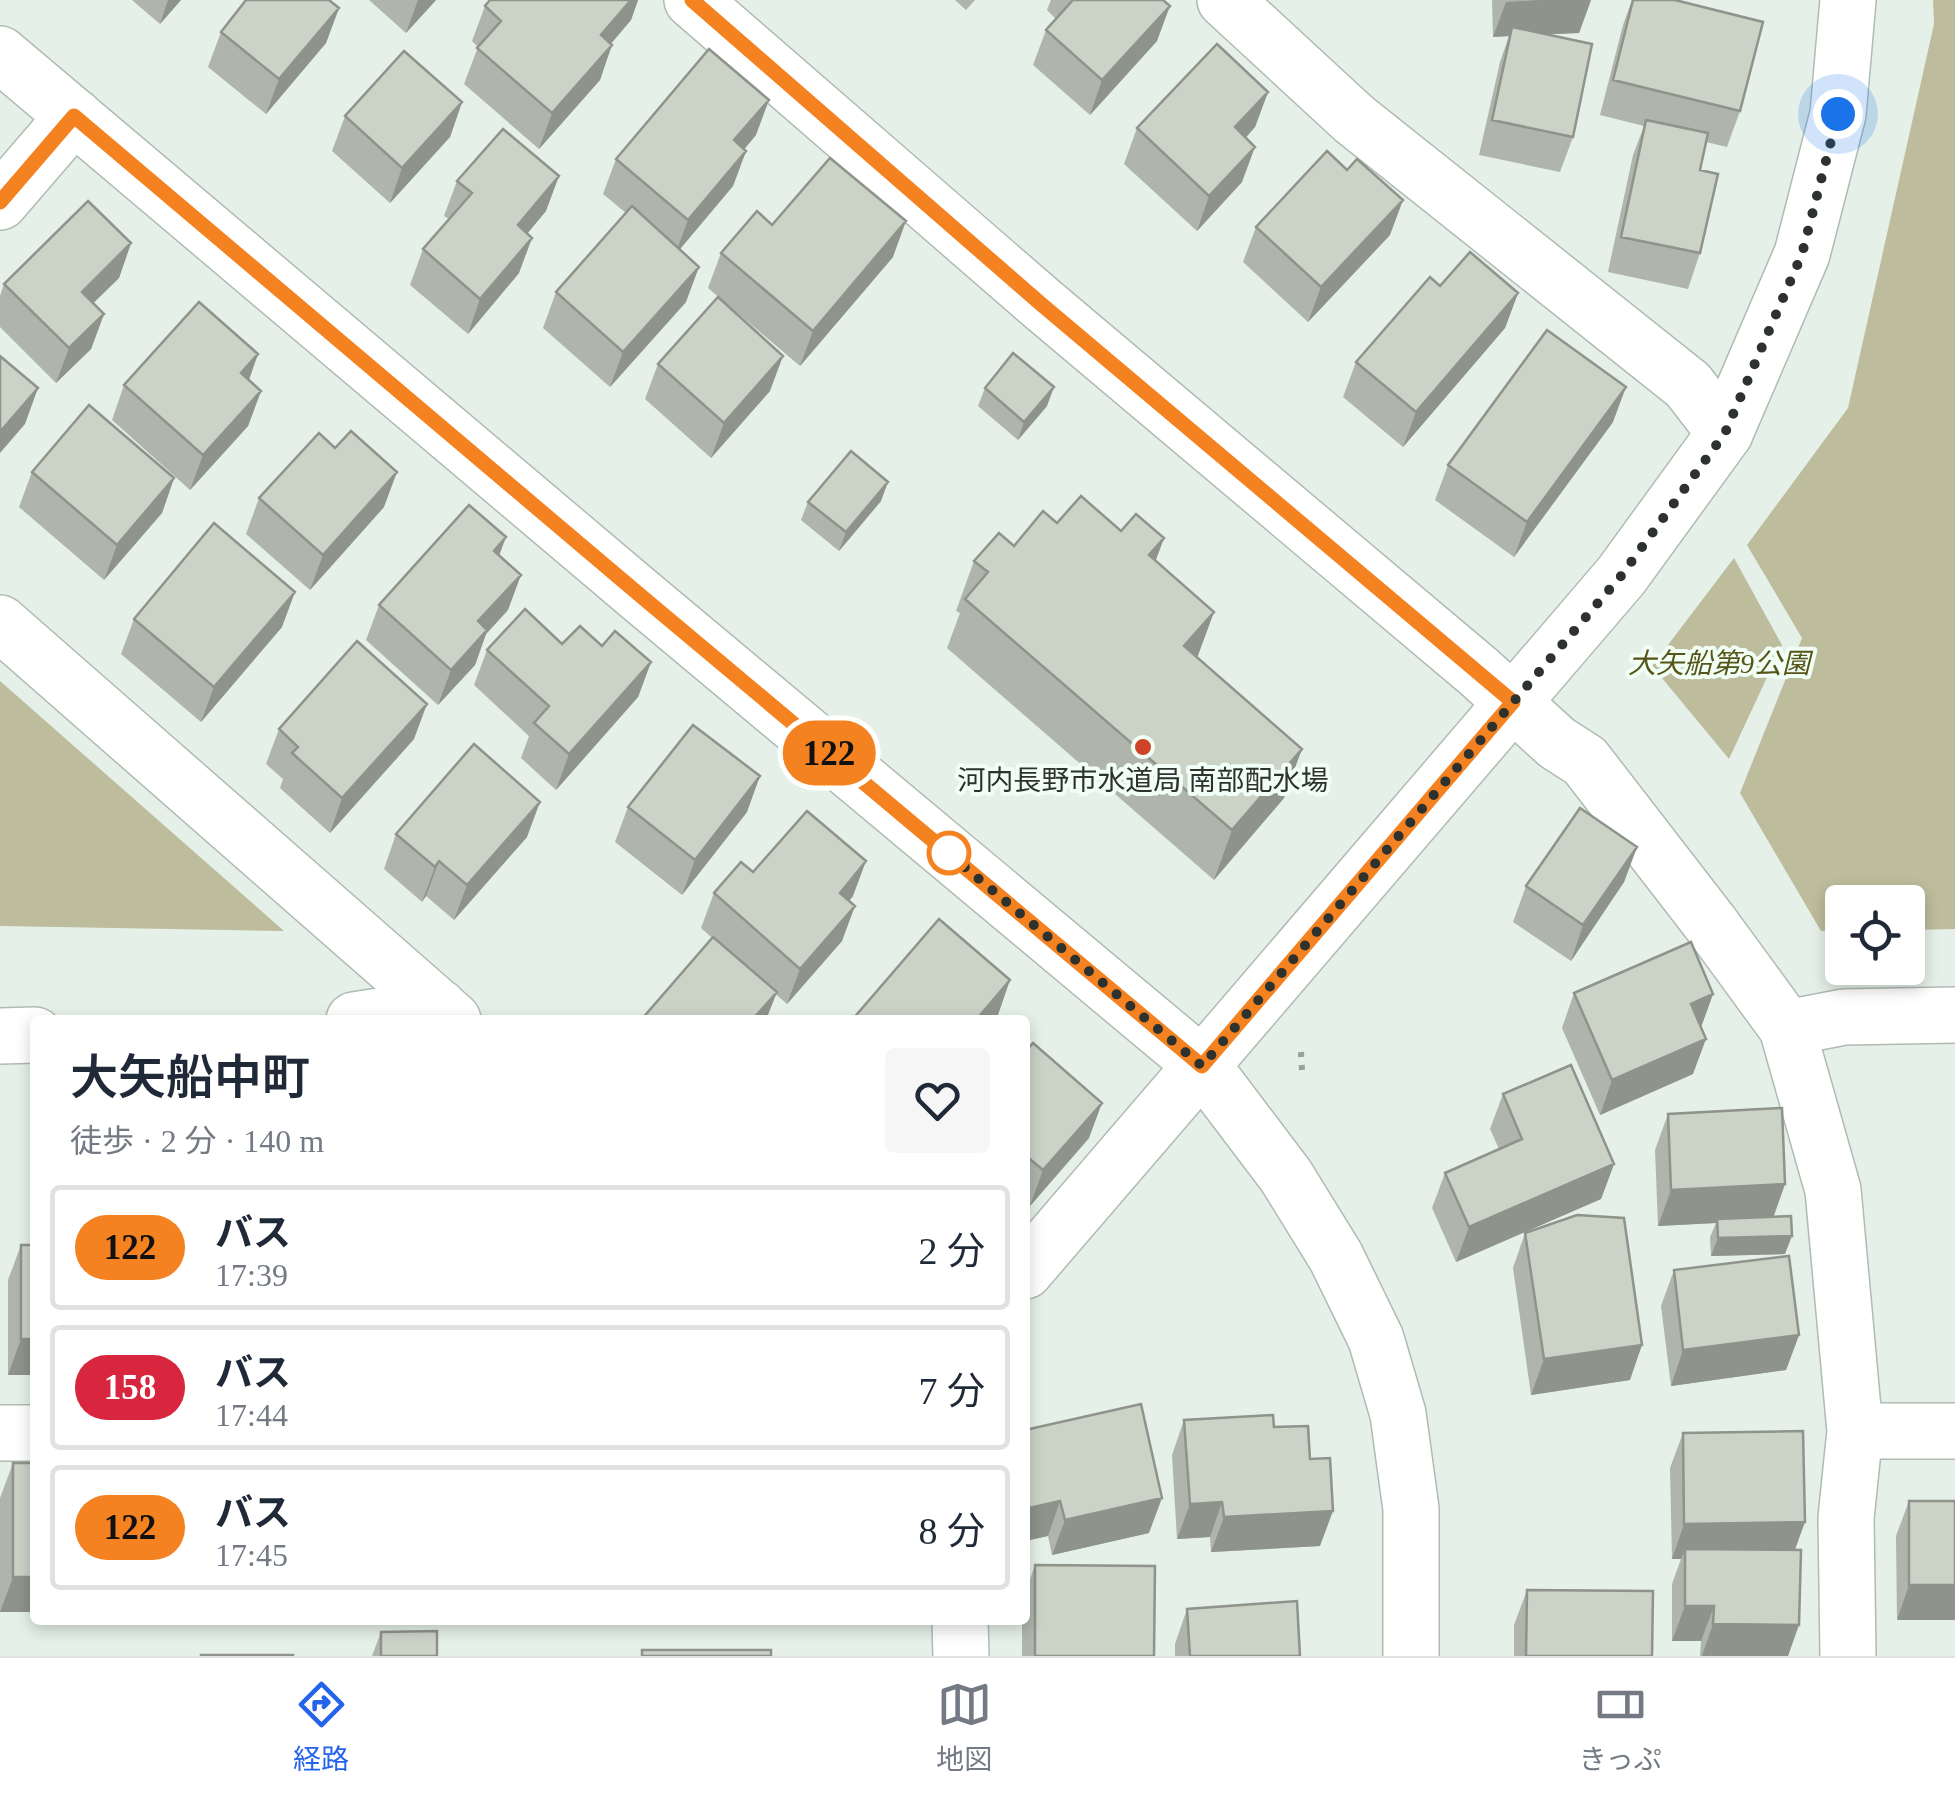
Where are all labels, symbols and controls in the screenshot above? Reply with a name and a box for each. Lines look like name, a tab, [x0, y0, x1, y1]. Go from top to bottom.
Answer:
your location	[1813, 89, 1863, 139]
park label: 大矢船第9公園	[1628, 648, 1814, 679]
line badge: 122	[772, 720, 886, 786]
text: 122	[803, 734, 855, 773]
marker: 河内長野市水道局 南部配水場	[1132, 736, 1154, 758]
place label: 河内長野市水道局 南部配水場	[957, 765, 1329, 796]
unlabelled marker	[928, 832, 970, 874]
map controls	[1825, 885, 1925, 985]
button: locate	[1825, 885, 1925, 985]
button: heart	[885, 1048, 990, 1153]
text: 大矢船中町	[70, 1051, 310, 1104]
text: 徒歩 · 2 分 · 140 m	[70, 1123, 324, 1159]
text: バス	[215, 1212, 291, 1254]
text: 122	[104, 1228, 156, 1267]
text: 2 分	[918, 1230, 985, 1272]
text: 17:39	[215, 1257, 288, 1293]
text: バス	[215, 1352, 291, 1394]
text: 158	[104, 1368, 156, 1407]
text: 7 分	[918, 1370, 985, 1412]
text: 17:44	[215, 1397, 288, 1433]
text: バス	[215, 1492, 291, 1534]
text: 122	[104, 1508, 156, 1547]
text: 8 分	[918, 1510, 985, 1552]
text: 17:45	[215, 1537, 288, 1573]
tab: 経路	[293, 1677, 349, 1777]
tab: 地図	[936, 1677, 992, 1777]
tab: きっぷ	[1579, 1677, 1662, 1777]

